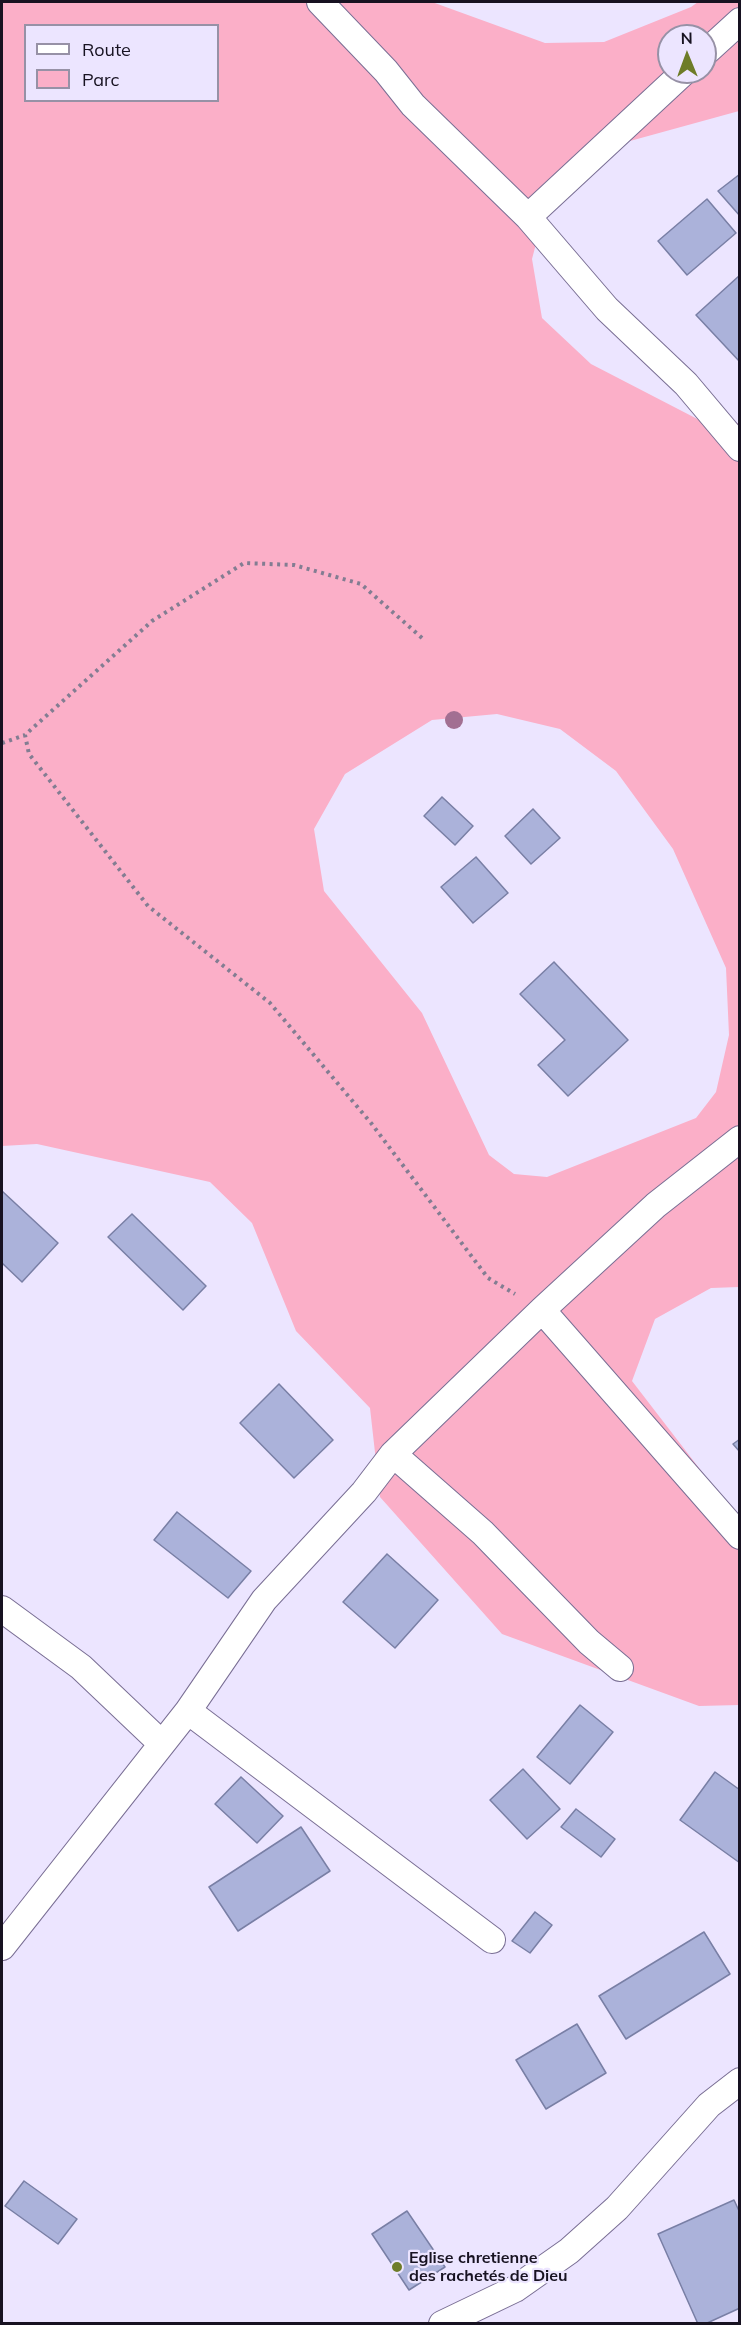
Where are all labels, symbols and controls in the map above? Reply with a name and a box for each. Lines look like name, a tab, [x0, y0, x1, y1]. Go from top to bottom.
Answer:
legend	[24, 24, 219, 102]
north arrow	[657, 24, 717, 84]
text: N	[681, 28, 693, 48]
text: Route	[82, 38, 131, 61]
text: Parc	[82, 68, 119, 91]
place label: Eglise chretienne des rachetés de Dieu	[409, 2248, 568, 2286]
marker: Eglise chretienne des rachetés de Dieu	[390, 2260, 404, 2274]

